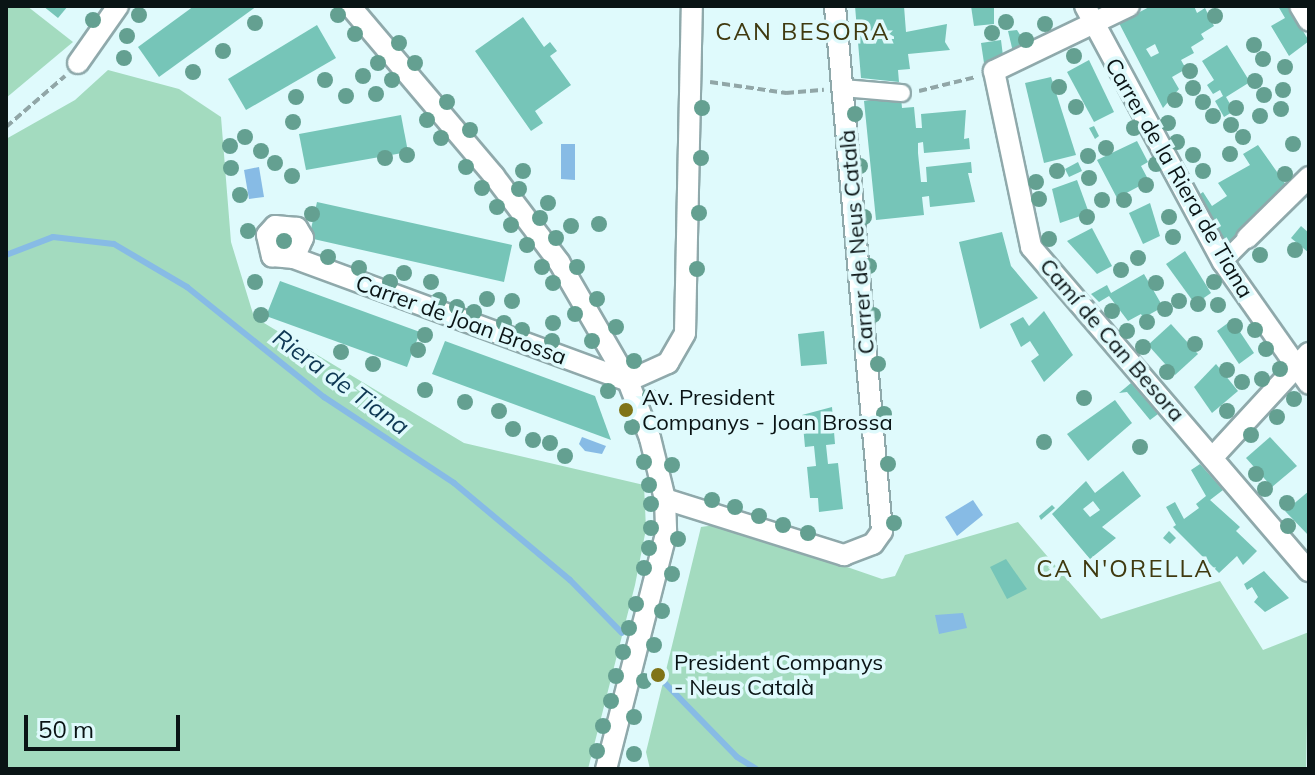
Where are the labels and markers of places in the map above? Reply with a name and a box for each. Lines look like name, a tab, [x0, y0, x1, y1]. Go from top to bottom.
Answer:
place label: Av. President Companys - Joan Brossa	[642, 384, 893, 436]
marker: Av. President Companys - Joan Brossa	[617, 401, 635, 419]
place label: President Companys - Neus Català	[674, 649, 883, 700]
marker: President Companys - Neus Català	[649, 666, 667, 684]

